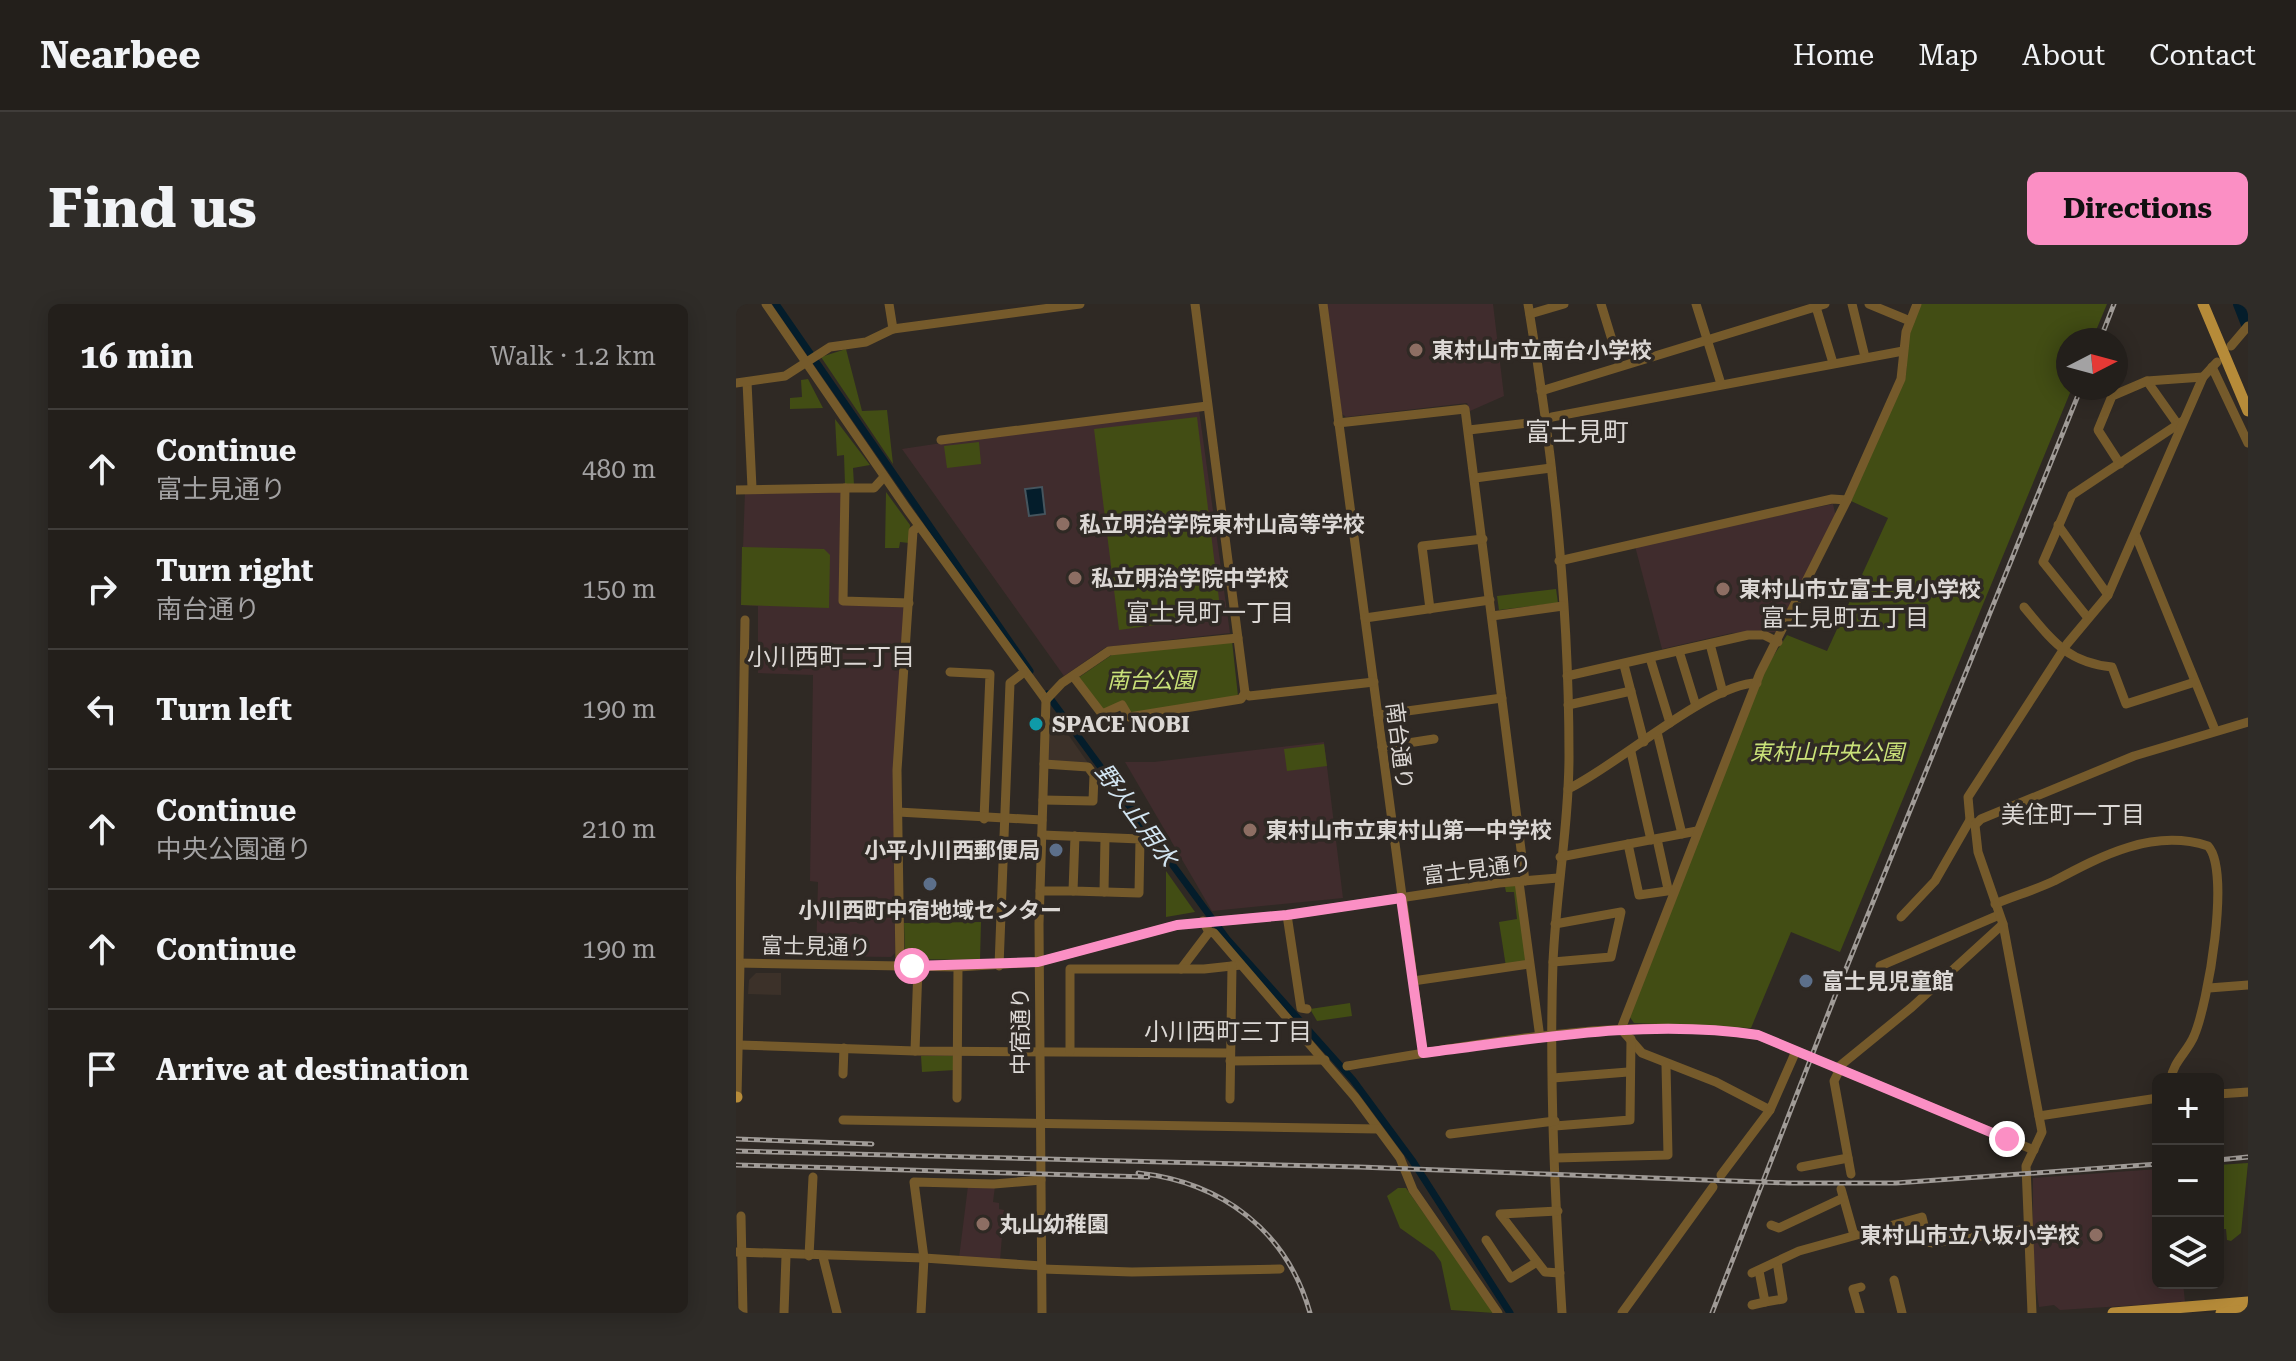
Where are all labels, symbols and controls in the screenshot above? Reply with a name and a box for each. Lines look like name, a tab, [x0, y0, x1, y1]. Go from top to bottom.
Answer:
text: Nearbee	[40, 33, 201, 77]
text: Home	[1793, 39, 1874, 72]
text: Map	[1918, 39, 1978, 72]
text: About	[2022, 39, 2105, 72]
text: Contact	[2149, 39, 2256, 72]
button: Directions	[2027, 172, 2248, 245]
text: Find us	[48, 175, 257, 241]
north arrow	[2056, 328, 2128, 400]
text: 16 min	[80, 336, 194, 376]
place label: 東村山市立南台小学校	[1432, 338, 1652, 363]
text: Walk · 1.2 km	[490, 341, 656, 371]
marker: 東村山市立南台小学校	[1407, 341, 1425, 359]
district label: 富士見町	[1525, 417, 1629, 447]
text: Continue	[156, 433, 296, 468]
icon: ahead	[80, 447, 124, 491]
text: 480 m	[582, 454, 656, 484]
text: 富士見通り	[156, 474, 286, 504]
place label: 私立明治学院東村山高等学校	[1079, 512, 1365, 537]
marker: 私立明治学院東村山高等学校	[1054, 515, 1072, 533]
text: Turn right	[156, 553, 313, 588]
place label: 私立明治学院中学校	[1091, 566, 1289, 591]
icon: right	[80, 567, 124, 611]
marker: 私立明治学院中学校	[1066, 569, 1084, 587]
text: 150 m	[582, 574, 656, 604]
place label: 東村山市立富士見小学校	[1739, 577, 1981, 602]
marker: 東村山市立富士見小学校	[1714, 580, 1732, 598]
text: 南台通り	[156, 594, 260, 624]
district label: 富士見町一丁目	[1126, 599, 1294, 627]
district label: 富士見町五丁目	[1761, 604, 1929, 632]
district label: 小川西町二丁目	[747, 643, 915, 671]
park label: 南台公園	[1107, 668, 1198, 693]
icon: left	[80, 687, 124, 731]
text: Turn left	[156, 692, 292, 727]
text: 190 m	[582, 694, 656, 724]
street label: 南台通り	[1382, 701, 1417, 791]
place label: SPACE NOBI	[1052, 712, 1190, 737]
marker: SPACE NOBI	[1027, 715, 1045, 733]
park label: 東村山中央公園	[1750, 740, 1907, 765]
water label: 野火止用水	[1089, 758, 1184, 874]
text: Continue	[156, 793, 296, 828]
district label: 美住町一丁目	[2001, 801, 2145, 829]
icon: ahead	[80, 807, 124, 851]
text: 210 m	[582, 814, 656, 844]
place label: 東村山市立東村山第一中学校	[1266, 818, 1552, 843]
marker: 東村山市立東村山第一中学校	[1241, 821, 1259, 839]
text: 中央公園通り	[156, 834, 312, 864]
place label: 小平小川西郵便局	[864, 838, 1040, 863]
marker: 小平小川西郵便局	[1047, 841, 1065, 859]
street label: 富士見通り	[1421, 850, 1533, 889]
marker: 小川西町中宿地域センター	[921, 875, 939, 893]
place label: 小川西町中宿地域センター	[798, 898, 1062, 923]
icon: ahead	[80, 927, 124, 971]
text: Continue	[156, 932, 296, 967]
street label: 富士見通り	[761, 933, 871, 960]
text: 190 m	[582, 934, 656, 964]
route start	[894, 948, 930, 984]
place label: 富士見児童館	[1822, 969, 1954, 994]
marker: 富士見児童館	[1797, 972, 1815, 990]
street label: 中宿通り	[1008, 987, 1033, 1075]
district label: 小川西町三丁目	[1144, 1018, 1312, 1046]
icon: arrive	[80, 1047, 124, 1091]
text: Arrive at destination	[156, 1052, 469, 1087]
map controls	[2152, 1073, 2224, 1289]
button: +	[2152, 1073, 2224, 1145]
route end	[1989, 1121, 2025, 1157]
button: −	[2152, 1145, 2224, 1217]
place label: 丸山幼稚園	[999, 1212, 1109, 1237]
marker: 丸山幼稚園	[974, 1215, 992, 1233]
button: layers	[2152, 1217, 2224, 1289]
place label: 東村山市立八坂小学校	[1860, 1223, 2080, 1248]
marker: 東村山市立八坂小学校	[2087, 1226, 2105, 1244]

